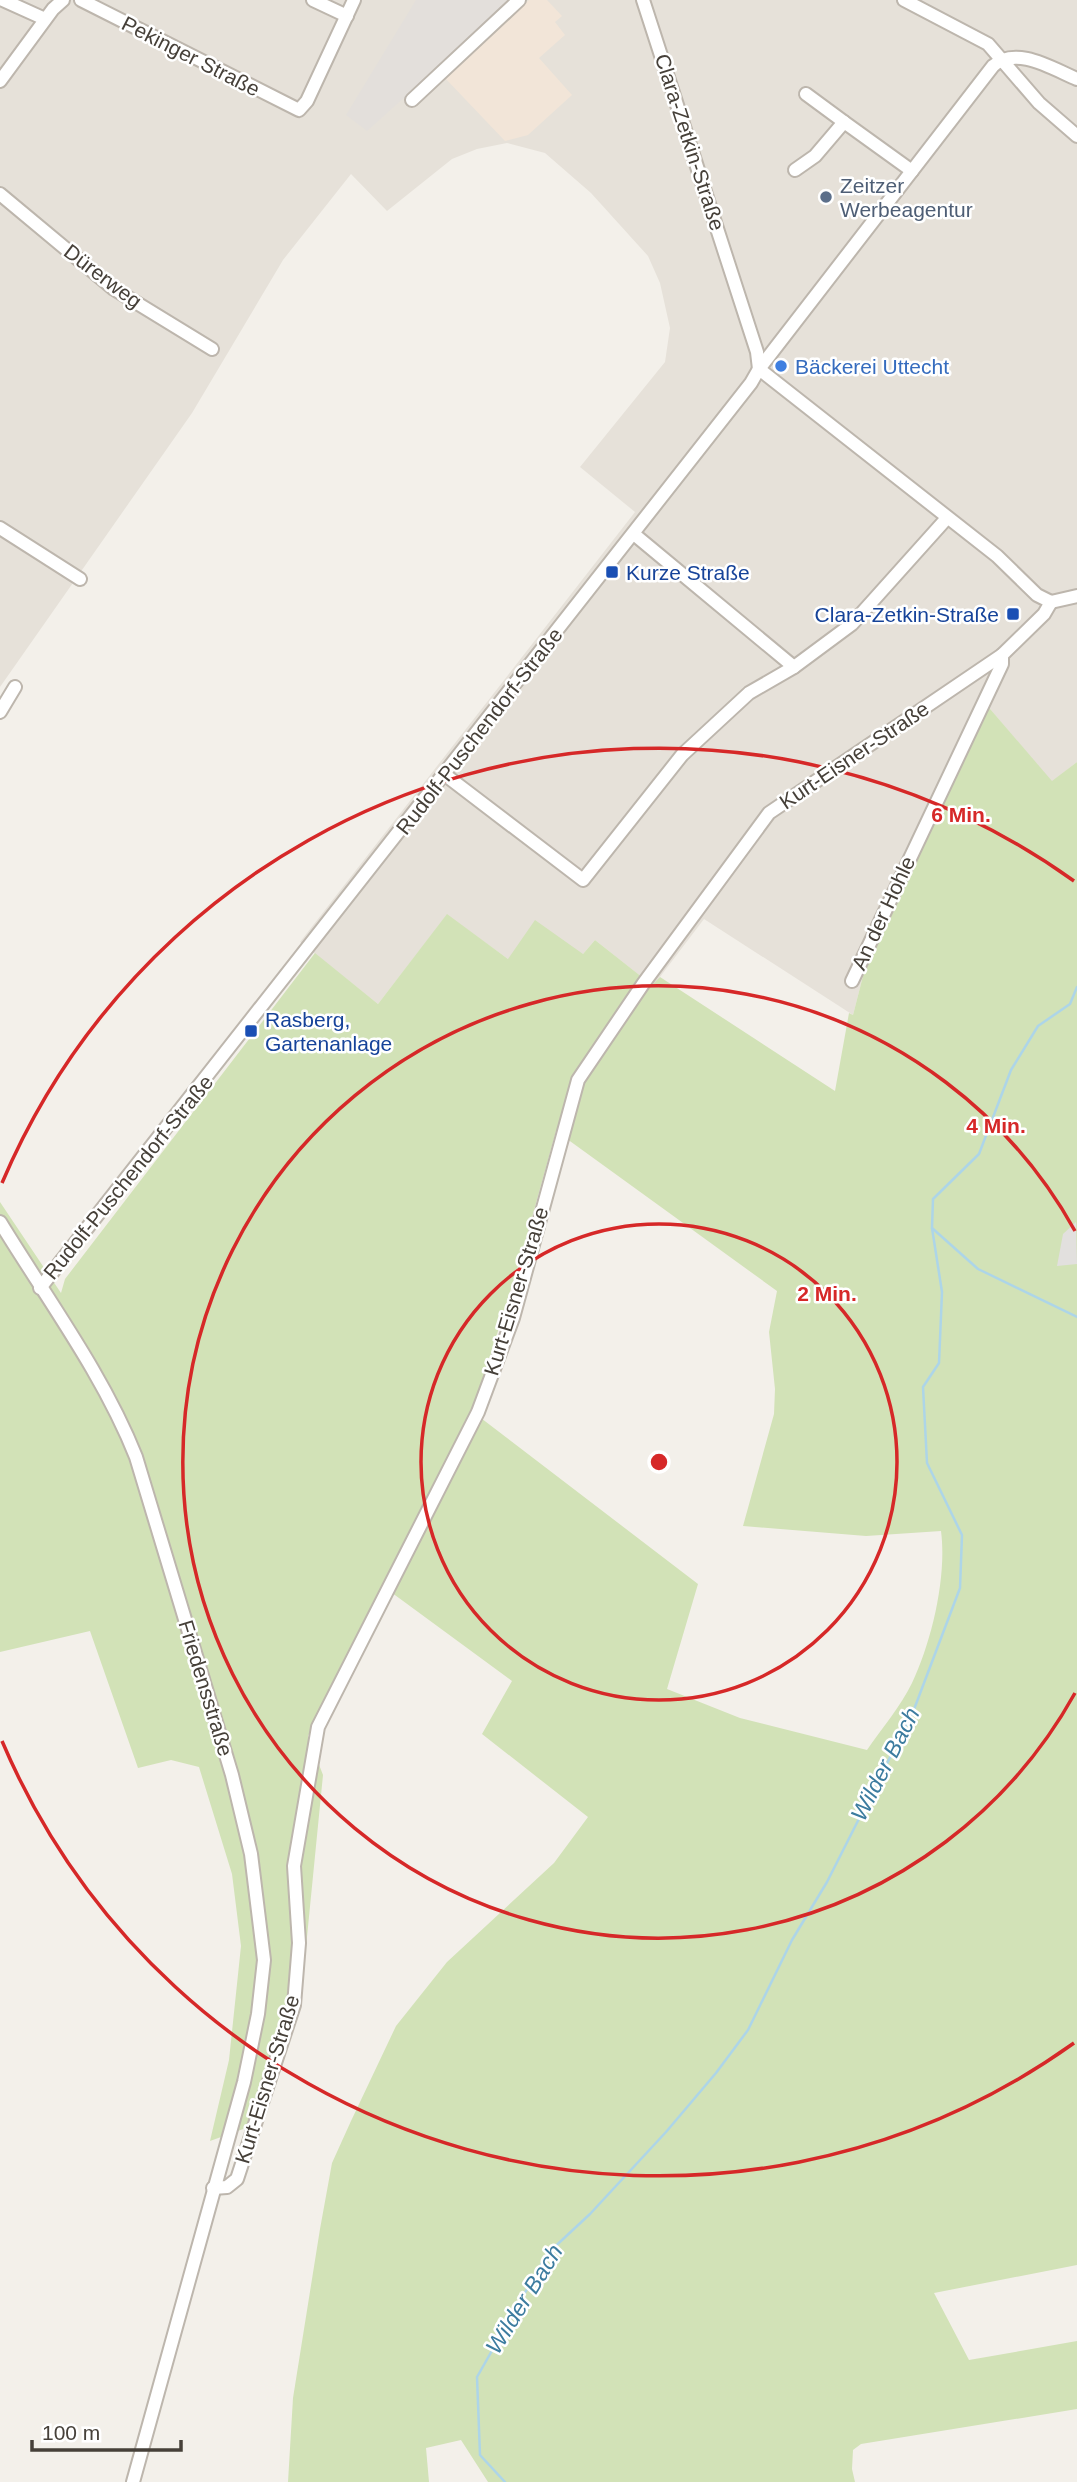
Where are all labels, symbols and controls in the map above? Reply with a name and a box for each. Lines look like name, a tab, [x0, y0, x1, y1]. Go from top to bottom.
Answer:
street label: Pekinger Straße	[118, 11, 264, 101]
street label: Clara-Zetkin-Straße	[651, 51, 729, 233]
place label: Zeitzer Werbeagentur	[840, 174, 973, 221]
marker: Zeitzer Werbeagentur	[818, 189, 834, 205]
street label: Dürerweg	[60, 239, 146, 313]
place label: Bäckerei Uttecht	[795, 355, 949, 378]
marker: Bäckerei Uttecht	[773, 358, 789, 374]
place label: Kurze Straße	[626, 561, 750, 584]
marker: Kurze Straße	[604, 564, 620, 580]
place label: Clara-Zetkin-Straße	[815, 603, 999, 626]
marker: Clara-Zetkin-Straße	[1005, 606, 1021, 622]
street label: Rudolf-Puschendorf-Straße	[391, 623, 567, 839]
street label: Kurt-Eisner-Straße	[775, 697, 933, 813]
text: 6 Min.	[931, 803, 991, 826]
street label: An der Hohle	[847, 853, 919, 973]
place label: Rasberg, Gartenanlage	[265, 1008, 392, 1055]
marker: Rasberg, Gartenanlage	[243, 1023, 259, 1039]
street label: Rudolf-Puschendorf-Straße	[39, 1070, 217, 1284]
text: 4 Min.	[966, 1114, 1026, 1137]
street label: Kurt-Eisner-Straße	[479, 1204, 553, 1378]
text: 2 Min.	[797, 1282, 857, 1305]
centre of rings	[647, 1450, 671, 1474]
street label: Friedensstraße	[174, 1617, 238, 1759]
water label: Wilder Bach	[845, 1703, 925, 1825]
street label: Kurt-Eisner-Straße	[230, 1992, 304, 2166]
water label: Wilder Bach	[480, 2240, 568, 2358]
scale bar	[32, 2408, 180, 2452]
text: 100 m	[42, 2421, 100, 2444]

